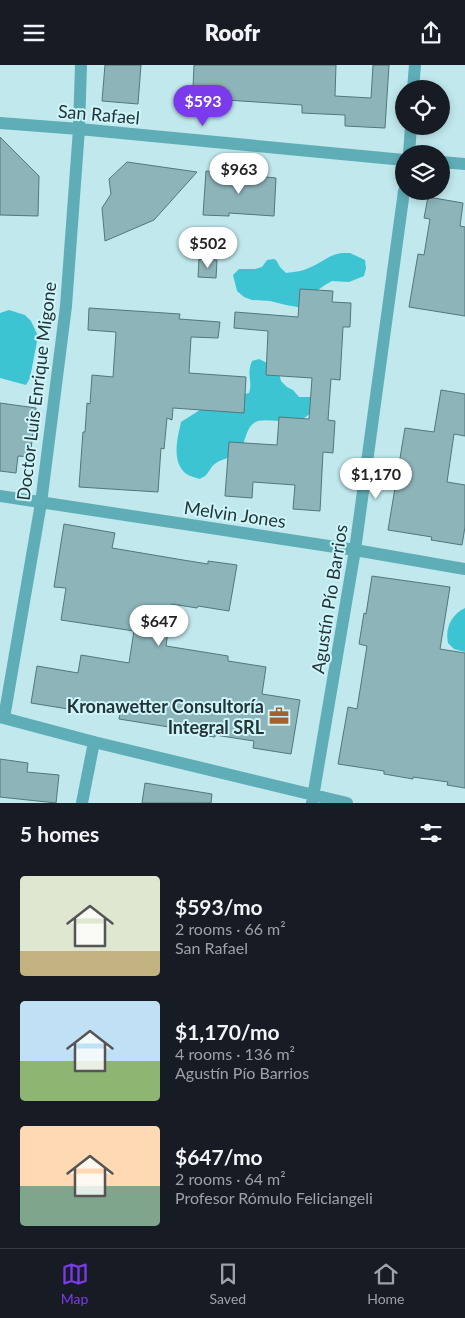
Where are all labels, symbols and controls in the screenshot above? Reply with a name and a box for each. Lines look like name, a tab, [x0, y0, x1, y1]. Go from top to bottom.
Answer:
icon: menu	[20, 19, 48, 47]
text: Roofr	[205, 19, 260, 46]
icon: share	[417, 19, 445, 47]
map controls	[395, 80, 450, 200]
button: locate	[395, 80, 450, 135]
pin: $593	[173, 85, 233, 127]
text: $593	[184, 91, 222, 110]
street label: San Rafael	[57, 99, 141, 129]
button: layers	[395, 145, 450, 200]
pin: $963	[209, 153, 269, 195]
text: $963	[220, 159, 258, 178]
pin: $502	[178, 227, 238, 269]
text: $502	[189, 233, 227, 252]
street label: Doctor Luis Enrique Migone	[12, 280, 60, 502]
pin: $1,170	[335, 457, 417, 500]
text: $1,170	[351, 464, 401, 483]
street label: Melvin Jones	[183, 496, 288, 532]
street label: Agustín Pío Barrios	[306, 523, 352, 675]
pin: $647	[129, 605, 189, 647]
text: $647	[140, 611, 178, 630]
place label: Kronawetter Consultoría Integral SRL	[67, 695, 265, 738]
office icon: Kronawetter Consultoría Integral SRL	[268, 705, 290, 727]
icon: filters	[417, 819, 445, 847]
text: 5 homes	[20, 821, 99, 846]
text: $593/mo	[175, 894, 263, 919]
icon: home	[60, 896, 120, 956]
text: 2 rooms · 66 m²	[175, 919, 286, 938]
text: San Rafael	[175, 938, 248, 957]
text: $1,170/mo	[175, 1019, 280, 1044]
icon: home	[60, 1021, 120, 1081]
text: 4 rooms · 136 m²	[175, 1044, 295, 1063]
text: Agustín Pío Barrios	[175, 1063, 309, 1082]
text: $647/mo	[175, 1144, 263, 1169]
icon: home	[60, 1146, 120, 1206]
text: 2 rooms · 64 m²	[175, 1169, 286, 1188]
text: Profesor Rómulo Feliciangeli	[175, 1188, 373, 1207]
tab: Map	[61, 1260, 89, 1307]
tab: Saved	[210, 1260, 246, 1307]
tab: Home	[367, 1260, 404, 1307]

